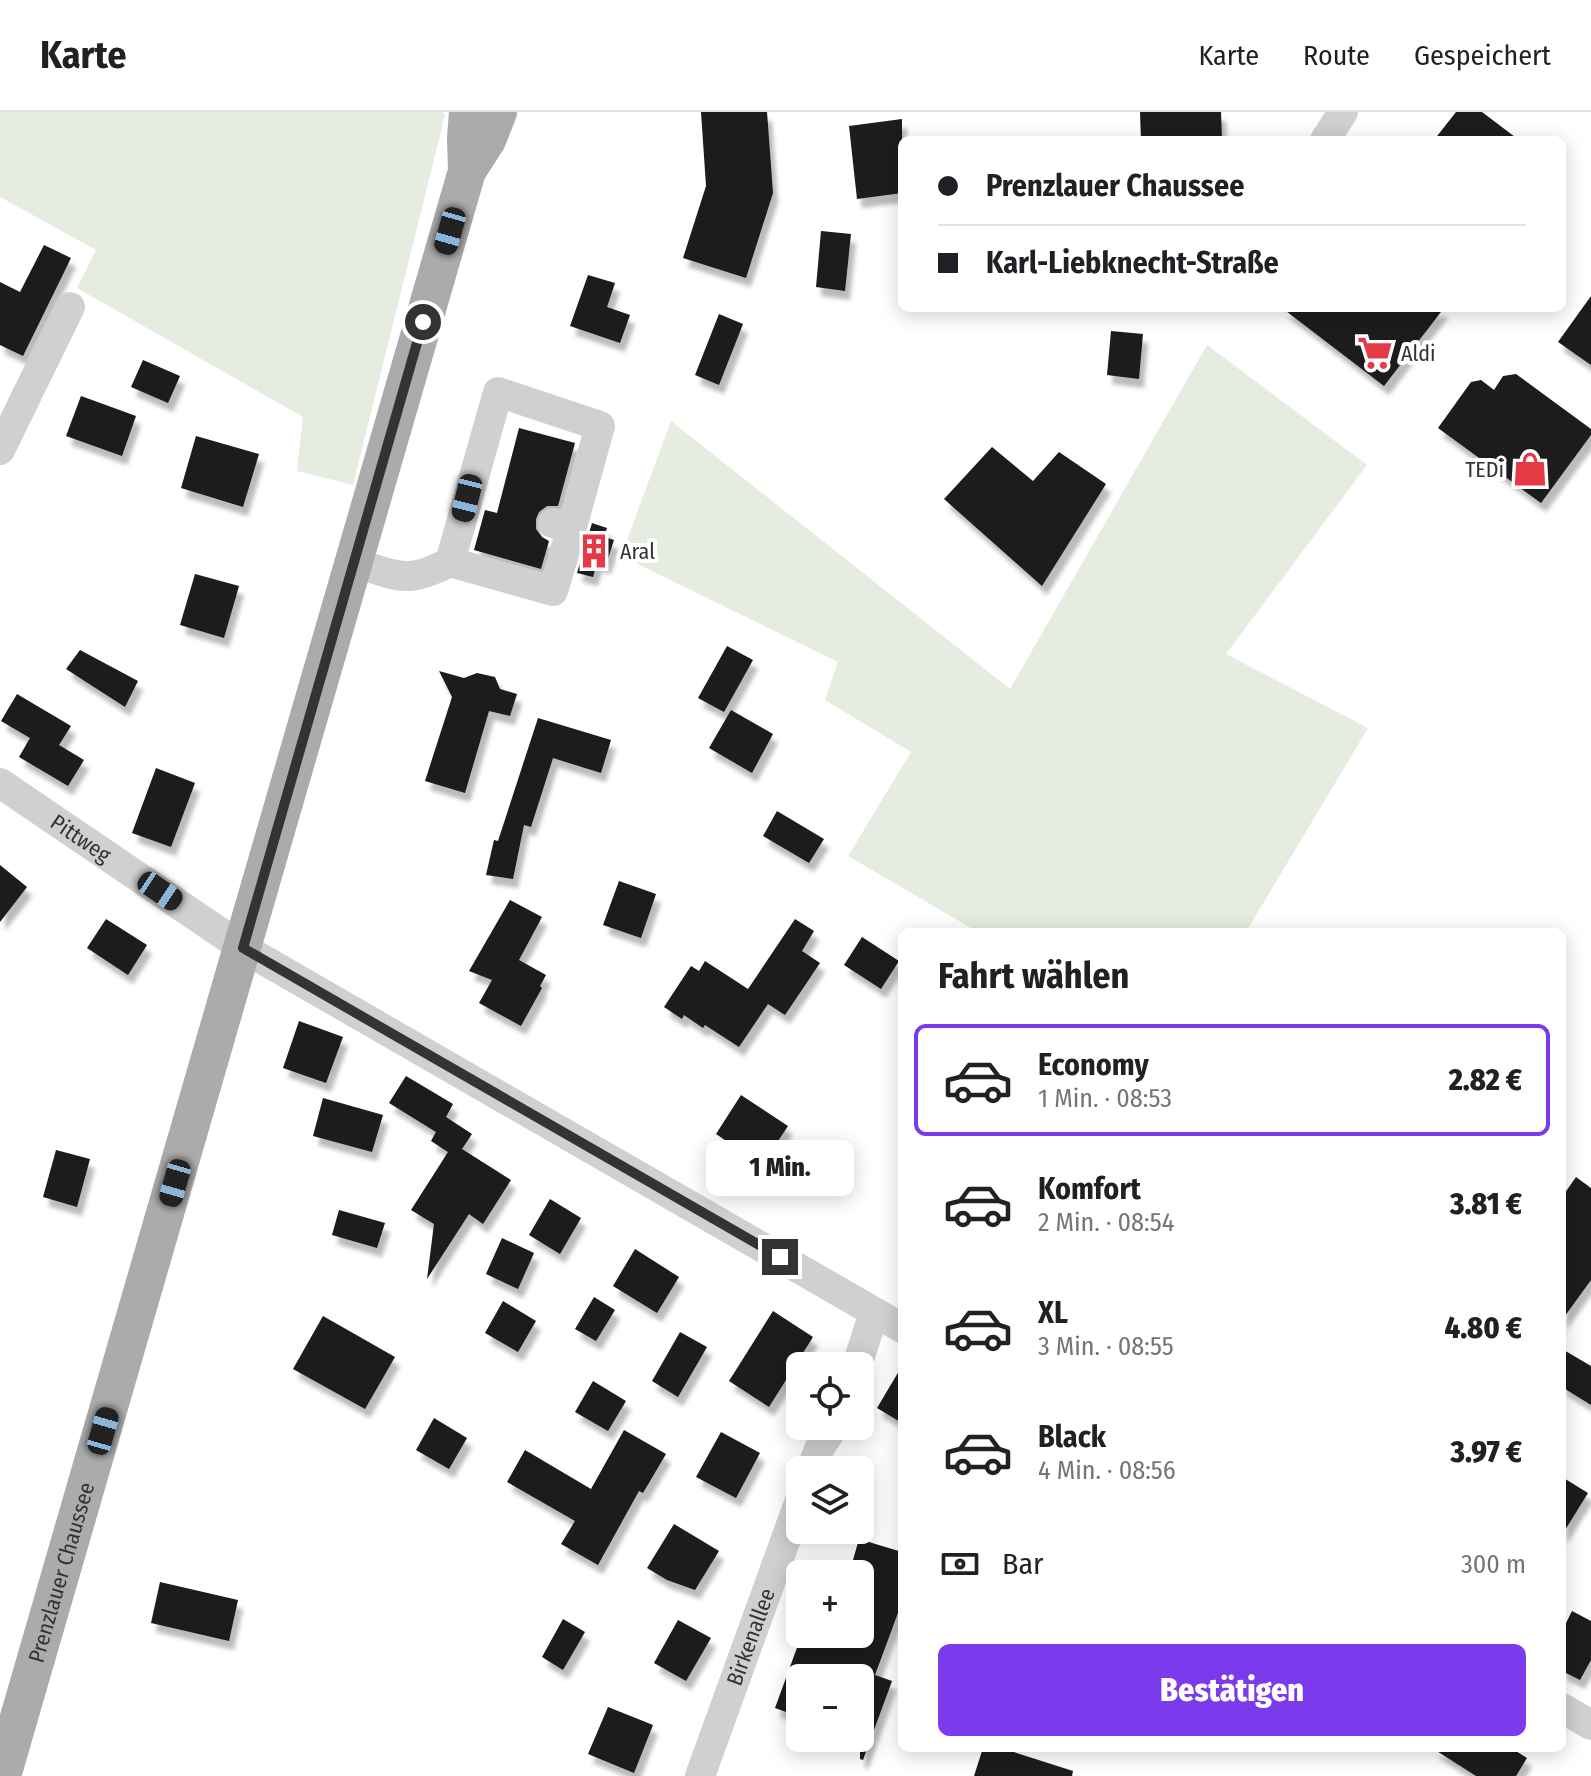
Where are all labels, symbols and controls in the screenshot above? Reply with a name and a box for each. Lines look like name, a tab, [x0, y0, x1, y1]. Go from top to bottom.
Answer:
text: Karte	[40, 32, 127, 78]
text: Karte	[1198, 39, 1259, 72]
text: Route	[1303, 39, 1370, 72]
text: Gespeichert	[1414, 39, 1551, 72]
text: Prenzlauer Chaussee	[986, 168, 1244, 204]
car	[432, 205, 468, 257]
text: Karl-Liebknecht-Straße	[986, 245, 1279, 281]
route start	[405, 304, 441, 340]
supermarket icon: Aldi	[1356, 334, 1394, 372]
place label: Aldi	[1401, 340, 1436, 367]
shop icon: TEDi	[1511, 450, 1549, 488]
place label: TEDi	[1465, 456, 1504, 483]
car	[450, 472, 484, 524]
building icon: Aral	[575, 532, 613, 570]
place label: Aral	[620, 538, 655, 565]
street label: Pittweg	[46, 808, 117, 868]
car	[133, 868, 187, 914]
text: Fahrt wählen	[938, 954, 1129, 998]
icon: car	[942, 1044, 1014, 1116]
text: Economy	[1038, 1047, 1149, 1083]
text: 2.82 €	[1449, 1062, 1522, 1098]
text: 1 Min. · 08:53	[1038, 1083, 1172, 1114]
callout: 1 Min.	[706, 1141, 854, 1197]
text: 1 Min.	[749, 1152, 811, 1183]
car	[157, 1157, 193, 1209]
icon: car	[942, 1168, 1014, 1240]
text: Komfort	[1038, 1171, 1141, 1207]
text: 3.81 €	[1450, 1186, 1522, 1222]
text: 2 Min. · 08:54	[1038, 1207, 1174, 1238]
route end	[762, 1239, 798, 1275]
icon: car	[942, 1292, 1014, 1364]
text: XL	[1038, 1295, 1068, 1331]
text: 4.80 €	[1444, 1310, 1522, 1346]
text: 3 Min. · 08:55	[1038, 1331, 1174, 1362]
map controls	[786, 1352, 874, 1752]
button: locate	[786, 1352, 874, 1440]
car	[85, 1405, 121, 1457]
icon: car	[942, 1416, 1014, 1488]
text: Black	[1038, 1419, 1106, 1455]
text: 3.97 €	[1451, 1434, 1522, 1470]
text: 4 Min. · 08:56	[1038, 1455, 1176, 1486]
button: layers	[786, 1456, 874, 1544]
street label: Prenzlauer Chaussee	[22, 1479, 100, 1666]
icon: cash	[938, 1542, 982, 1586]
text: Bar	[1002, 1546, 1044, 1582]
text: 300 m	[1461, 1549, 1526, 1580]
button: +	[786, 1560, 874, 1648]
street label: Birkenallee	[720, 1584, 780, 1689]
button: Bestätigen	[938, 1644, 1526, 1736]
button: −	[786, 1664, 874, 1752]

